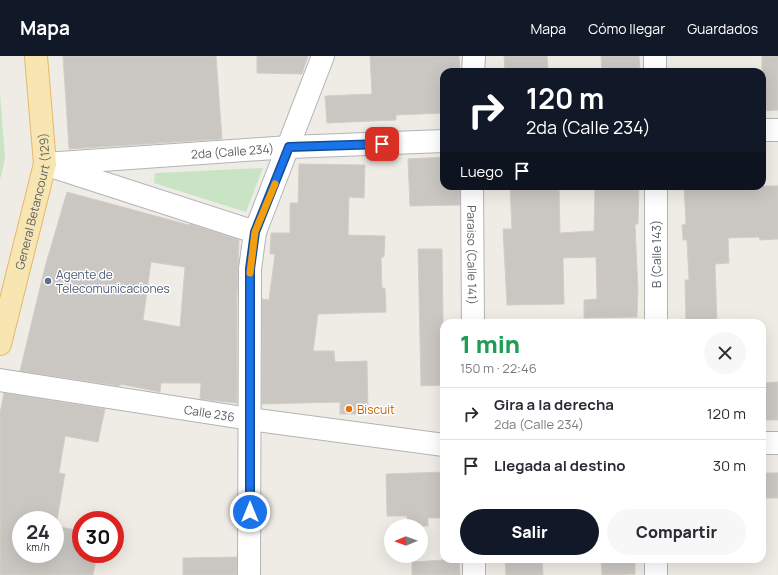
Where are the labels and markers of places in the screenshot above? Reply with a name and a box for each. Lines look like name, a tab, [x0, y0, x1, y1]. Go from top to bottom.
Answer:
pin	[365, 127, 399, 161]
place label: Agente de Telecomunicaciones	[56, 266, 170, 297]
marker: Agente de Telecomunicaciones	[43, 276, 53, 286]
place label: Biscuit	[357, 401, 395, 418]
marker: Biscuit	[344, 404, 354, 414]

